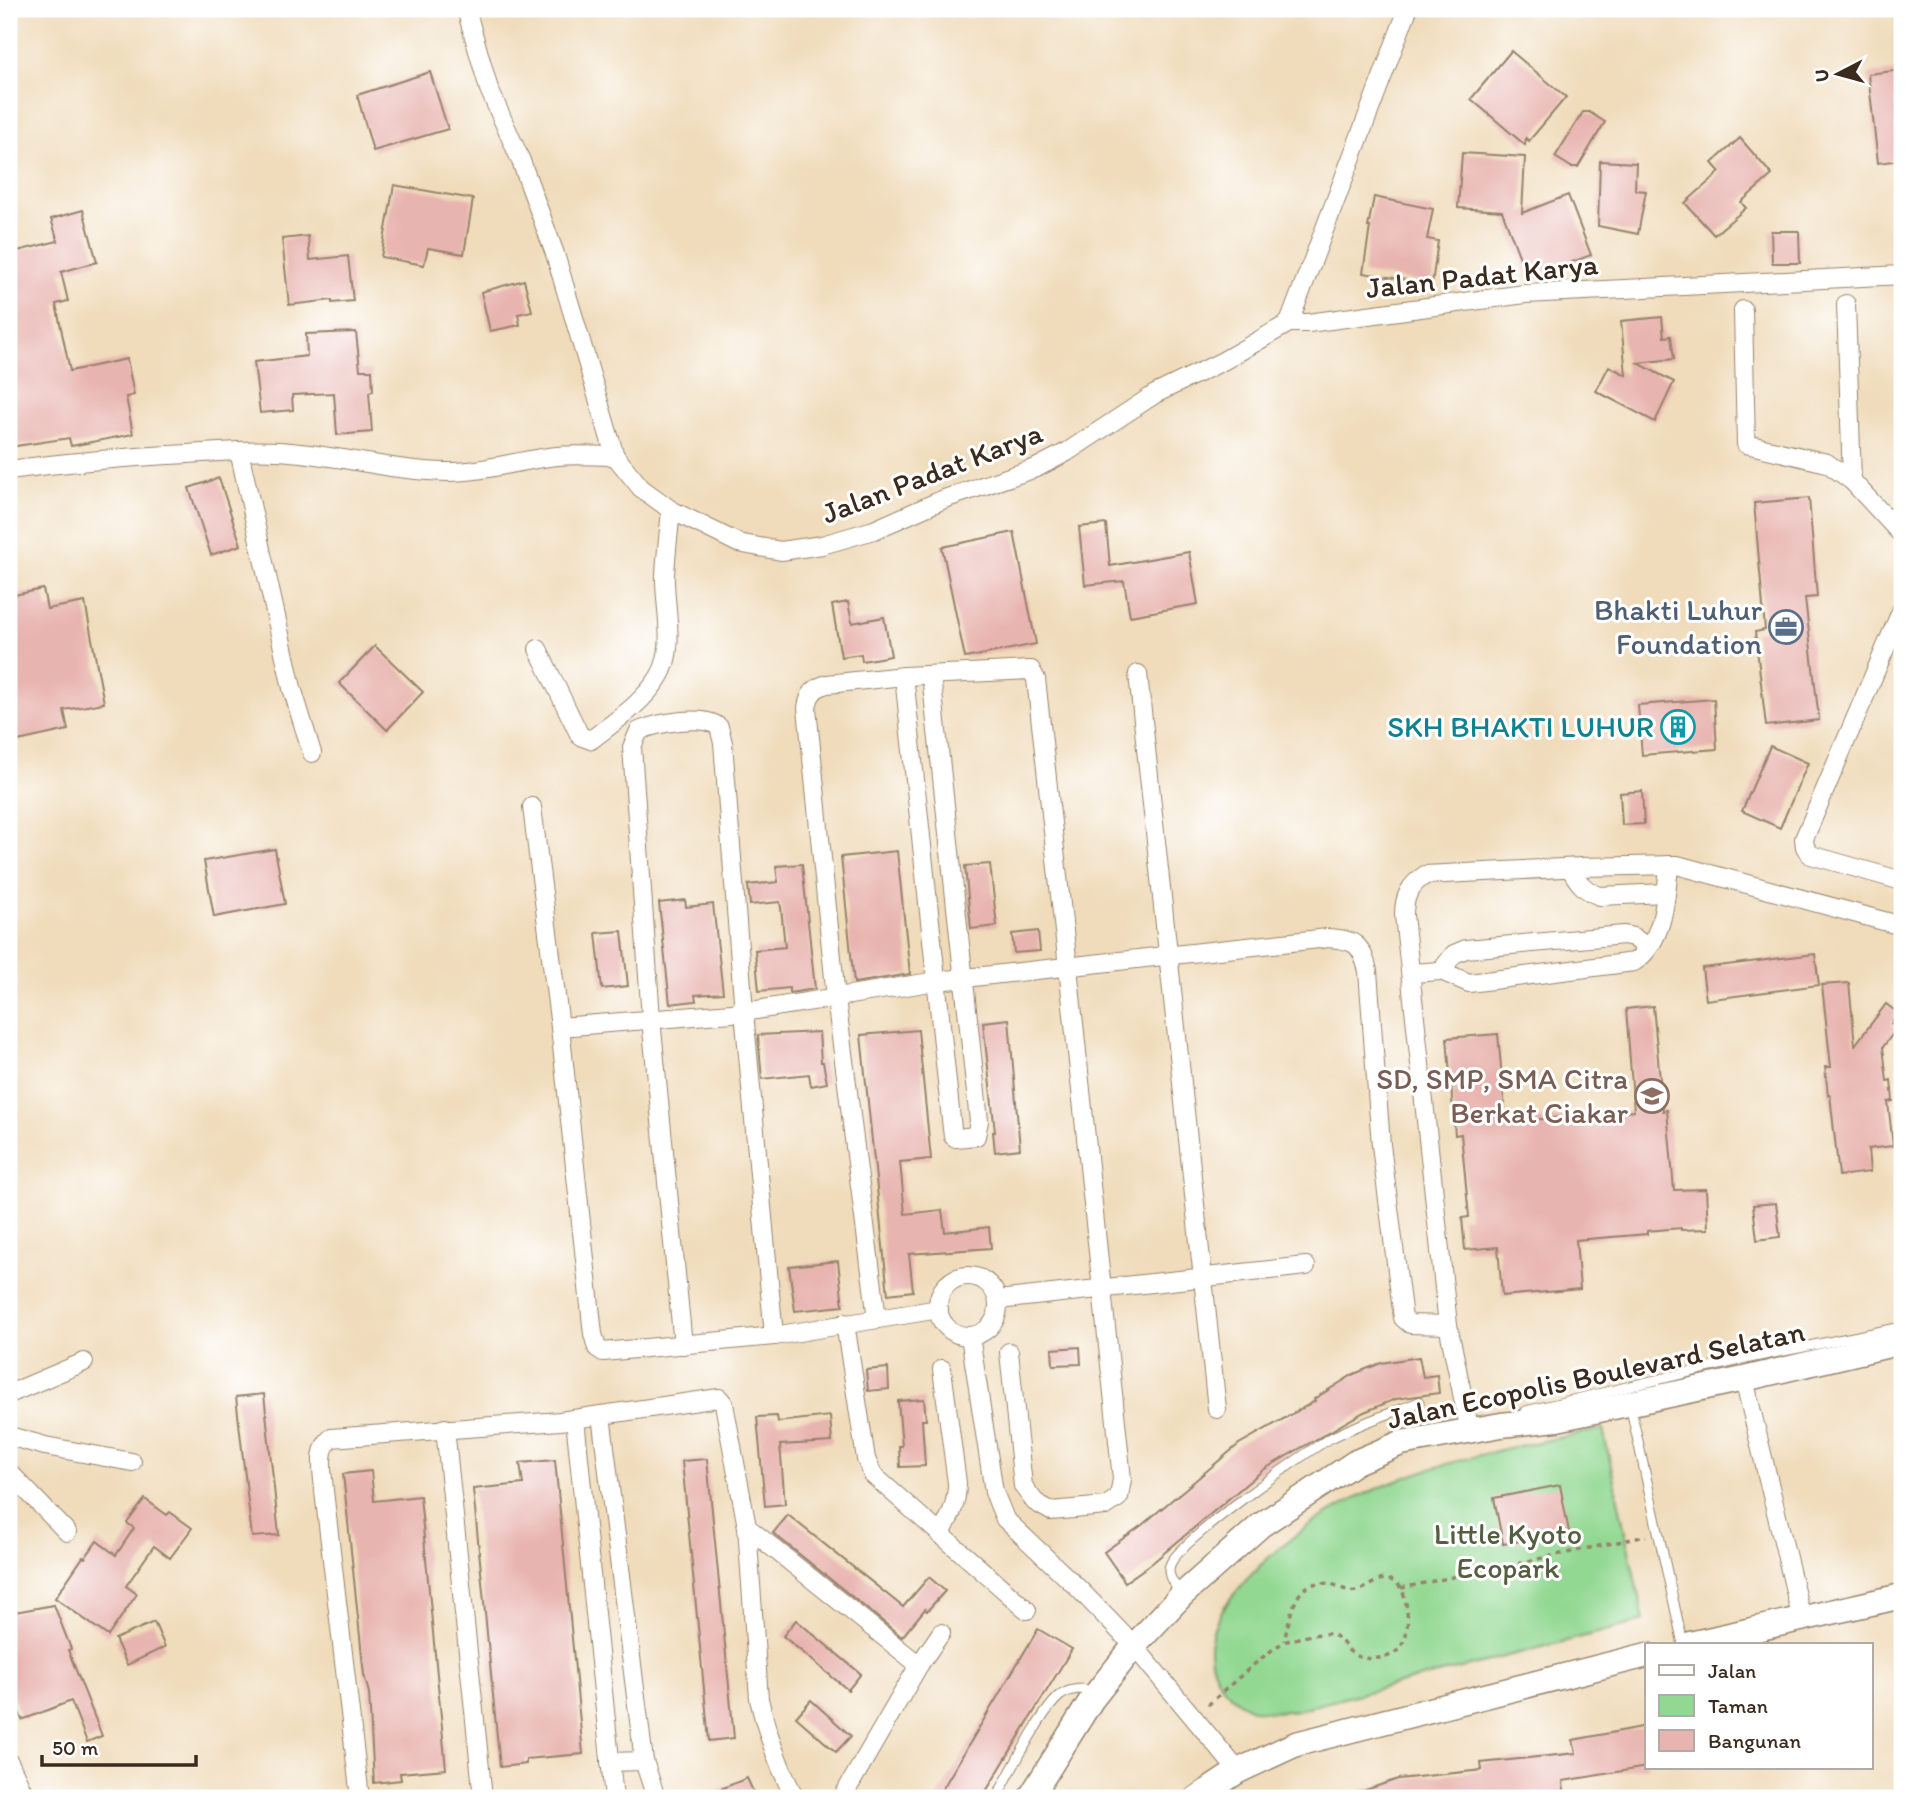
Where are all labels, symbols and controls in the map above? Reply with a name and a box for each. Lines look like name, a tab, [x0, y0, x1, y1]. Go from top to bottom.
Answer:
north arrow	[1802, 38, 1872, 108]
text: U	[1809, 68, 1834, 83]
street label: Jalan Padat Karya	[1364, 245, 1600, 306]
street label: Jalan Padat Karya	[816, 413, 1048, 532]
place label: Bhakti Luhur Foundation	[1594, 591, 1763, 662]
office icon: Bhakti Luhur Foundation	[1767, 608, 1805, 646]
place label: SKH BHAKTI LUHUR	[1387, 708, 1654, 745]
building icon: SKH BHAKTI LUHUR	[1659, 708, 1697, 746]
place label: SD, SMP, SMA Citra Berkat Ciakar	[1376, 1060, 1629, 1131]
school or university icon: SD, SMP, SMA Citra Berkat Ciakar	[1633, 1077, 1671, 1115]
street label: Jalan Ecopolis Boulevard Selatan	[1384, 1312, 1808, 1437]
park label: Little Kyoto Ecopark	[1434, 1515, 1582, 1586]
legend	[1645, 1643, 1872, 1769]
text: Jalan	[1708, 1658, 1756, 1683]
text: Taman	[1708, 1693, 1768, 1718]
scale bar	[42, 1723, 196, 1767]
text: Bangunan	[1708, 1728, 1801, 1753]
text: 50 m	[52, 1735, 99, 1760]

